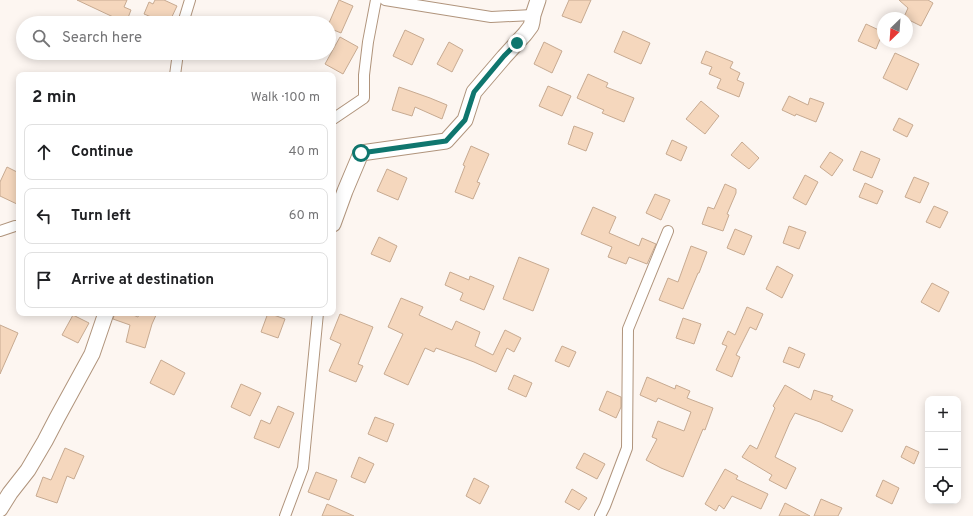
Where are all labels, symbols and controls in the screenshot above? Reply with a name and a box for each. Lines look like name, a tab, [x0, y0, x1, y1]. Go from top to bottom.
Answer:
north arrow	[877, 12, 913, 48]
search box	[16, 16, 336, 60]
icon: search	[30, 27, 52, 49]
text: Search here	[62, 29, 142, 48]
route end	[508, 34, 526, 52]
text: 2 min	[32, 87, 76, 109]
text: Walk · 100 m	[251, 90, 320, 106]
icon: ahead	[33, 141, 55, 163]
text: Continue	[71, 143, 133, 162]
text: 40 m	[289, 144, 319, 160]
route start	[352, 144, 370, 162]
icon: left	[33, 205, 55, 227]
text: Turn left	[71, 207, 131, 226]
text: 60 m	[289, 208, 319, 224]
icon: arrive	[33, 269, 55, 291]
text: Arrive at destination	[71, 271, 214, 290]
map controls	[925, 396, 961, 504]
button: +	[925, 396, 961, 432]
button: −	[925, 432, 961, 468]
button: locate	[925, 468, 961, 504]

